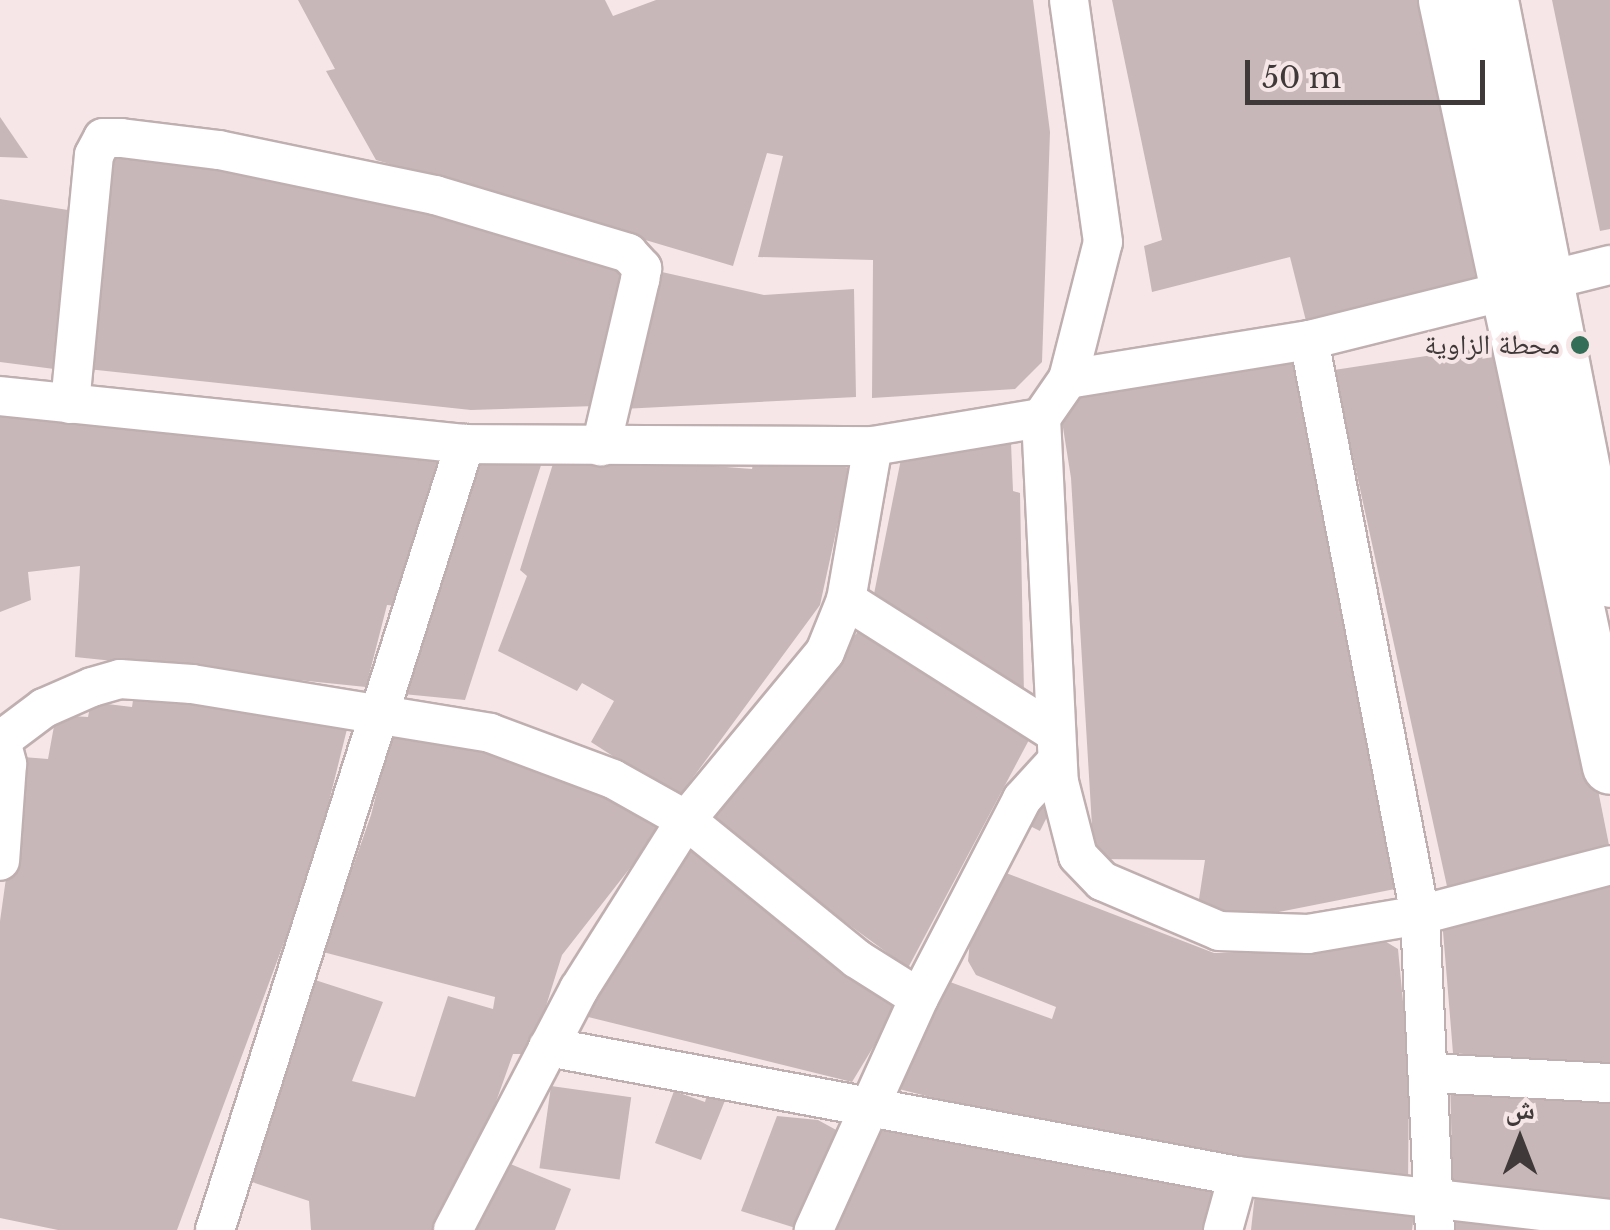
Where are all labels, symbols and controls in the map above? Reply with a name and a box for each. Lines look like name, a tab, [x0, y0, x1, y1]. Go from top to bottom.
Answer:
scale bar	[1250, 40, 1490, 102]
text: 50 m	[1262, 59, 1341, 96]
place label: محطة الزاوية	[1424, 328, 1560, 362]
marker: محطة الزاوية	[1569, 334, 1591, 356]
north arrow	[1470, 1090, 1570, 1190]
text: ش	[1505, 1092, 1535, 1127]

